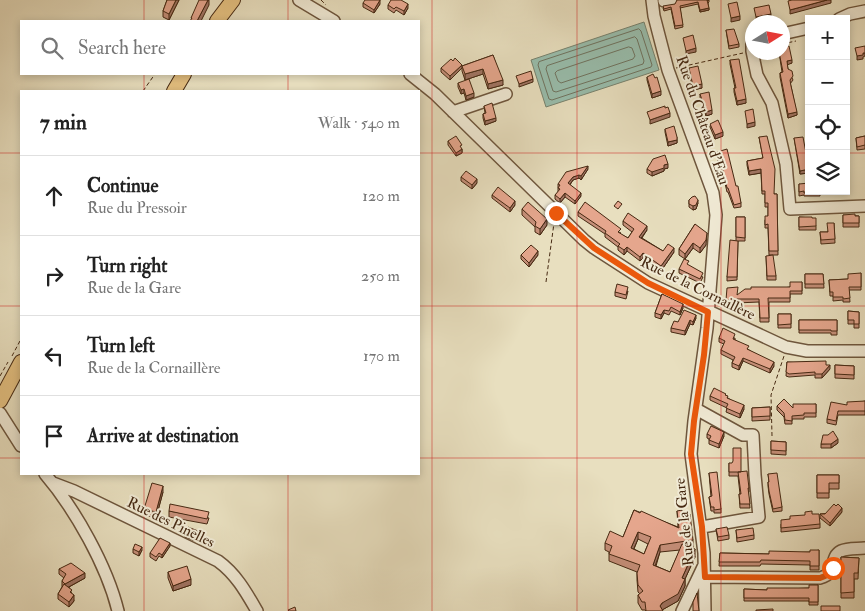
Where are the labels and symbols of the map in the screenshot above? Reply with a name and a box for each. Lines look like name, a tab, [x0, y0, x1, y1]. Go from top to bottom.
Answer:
north arrow	[745, 15, 790, 60]
street label: Rue du Château d'Eau	[672, 53, 734, 187]
route end	[545, 202, 568, 225]
street label: Rue de la Cornaillère	[637, 252, 758, 324]
street label: Rue de la Gare	[670, 477, 699, 567]
street label: Rue des Pinelles	[124, 493, 218, 552]
route start	[822, 557, 845, 580]

